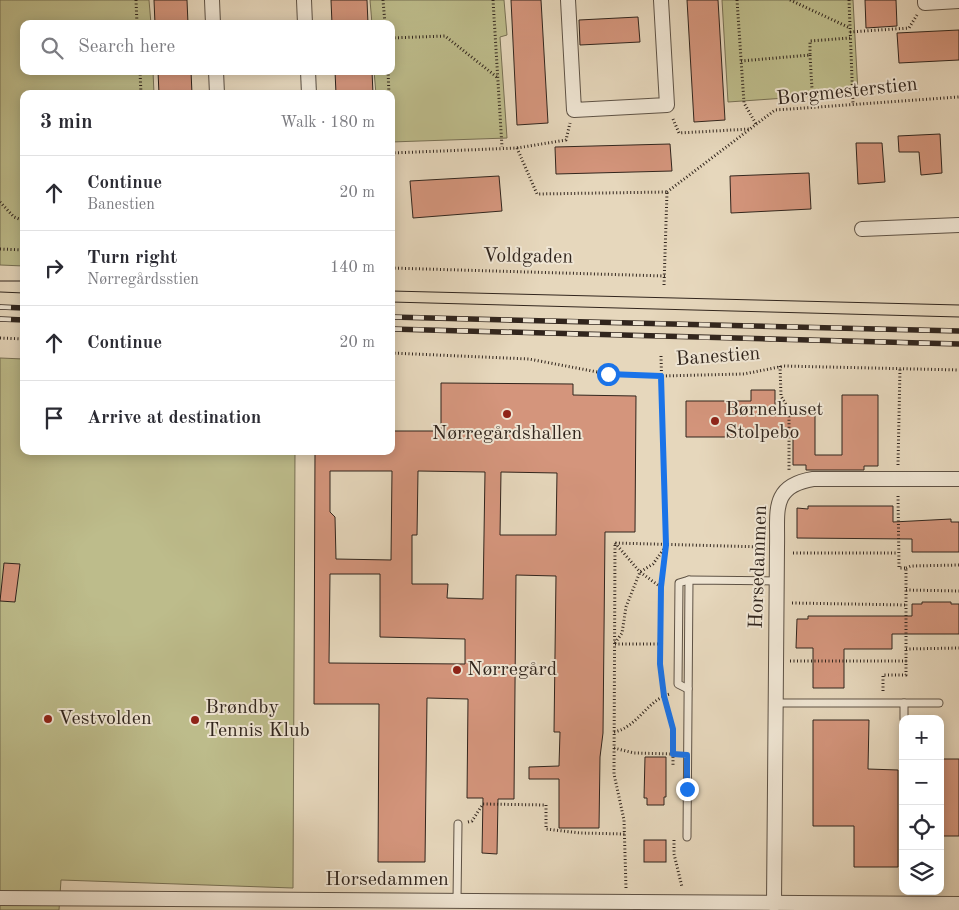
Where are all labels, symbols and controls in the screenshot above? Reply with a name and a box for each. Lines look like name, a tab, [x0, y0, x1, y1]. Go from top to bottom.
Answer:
search box	[20, 20, 395, 75]
icon: search	[38, 34, 66, 62]
text: Search here	[78, 38, 175, 57]
street label: Borgmesterstien	[775, 75, 919, 109]
text: 3 min	[40, 112, 93, 133]
text: Walk · 180 m	[280, 115, 375, 131]
text: Continue	[87, 174, 162, 193]
icon: ahead	[40, 179, 68, 207]
text: 20 m	[339, 185, 375, 201]
text: Banestien	[87, 197, 155, 213]
street label: Voldgaden	[483, 246, 574, 268]
text: Turn right	[87, 249, 177, 268]
icon: right	[40, 254, 68, 282]
text: 140 m	[330, 260, 375, 276]
text: Nørregårdsstien	[87, 272, 199, 288]
icon: ahead	[40, 329, 68, 357]
text: Continue	[87, 334, 162, 353]
text: 20 m	[339, 335, 375, 351]
street label: Banestien	[675, 344, 761, 370]
route start	[597, 363, 620, 386]
place label: Børnehuset Stolpebo	[725, 400, 823, 443]
icon: arrive	[40, 404, 68, 432]
marker: Nørregårdshallen	[501, 408, 513, 420]
text: Arrive at destination	[87, 409, 261, 428]
marker: Børnehuset Stolpebo	[709, 415, 721, 427]
place label: Nørregårdshallen	[432, 424, 582, 444]
street label: Horsedammen	[747, 505, 771, 629]
place label: Nørregård	[467, 660, 557, 680]
marker: Nørregård	[451, 664, 463, 676]
place label: Brøndby Tennis Klub	[205, 698, 310, 741]
place label: Vestvolden	[58, 709, 152, 729]
marker: Vestvolden	[42, 713, 54, 725]
marker: Brøndby Tennis Klub	[189, 714, 201, 726]
map controls	[899, 715, 944, 895]
button: +	[899, 715, 944, 760]
button: −	[899, 760, 944, 805]
route end	[676, 778, 699, 801]
button: locate	[899, 805, 944, 850]
button: layers	[899, 850, 944, 895]
street label: Horsedammen	[325, 870, 449, 890]

